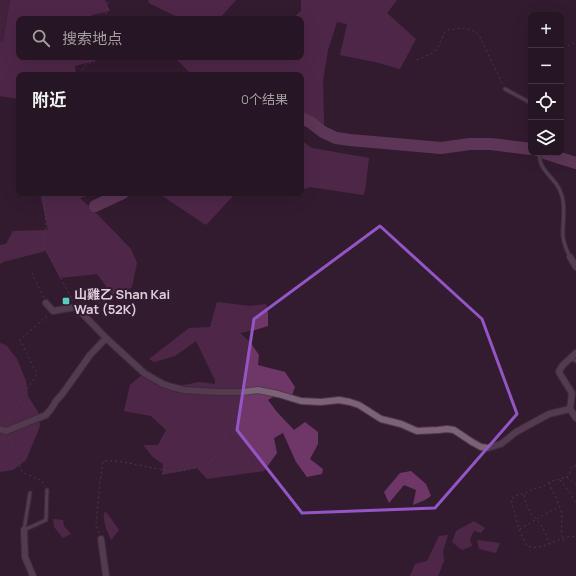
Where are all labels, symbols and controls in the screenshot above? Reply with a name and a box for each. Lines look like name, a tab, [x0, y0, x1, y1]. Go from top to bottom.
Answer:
map controls	[528, 12, 564, 156]
button: +	[528, 12, 564, 48]
search box	[16, 16, 304, 60]
icon: search	[30, 27, 52, 49]
text: 搜索地点	[62, 28, 122, 49]
button: −	[528, 48, 564, 84]
button: locate	[528, 84, 564, 120]
text: 附近	[32, 88, 66, 111]
text: 0个结果	[241, 90, 288, 108]
button: layers	[528, 120, 564, 156]
place label: 山雞乙 Shan Kai Wat (52K)	[74, 285, 170, 318]
marker: 山雞乙 Shan Kai Wat (52K)	[61, 296, 71, 306]

